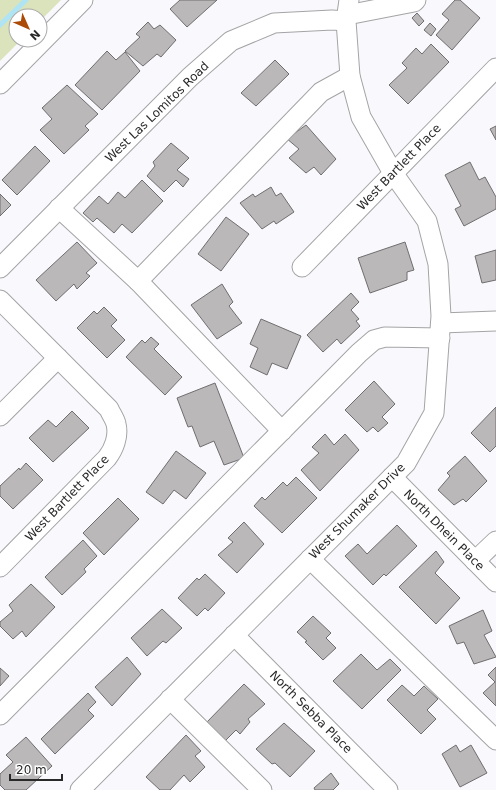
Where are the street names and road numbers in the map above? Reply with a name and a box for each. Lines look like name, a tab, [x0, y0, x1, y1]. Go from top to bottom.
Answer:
street label: West Las Lomitos Road	[102, 59, 212, 165]
street label: West Bartlett Place	[354, 121, 444, 213]
street label: West Bartlett Place	[22, 452, 112, 544]
street label: West Shumaker Drive	[306, 460, 408, 562]
street label: North Dhein Place	[401, 487, 487, 573]
street label: North Sebba Place	[267, 668, 355, 756]

